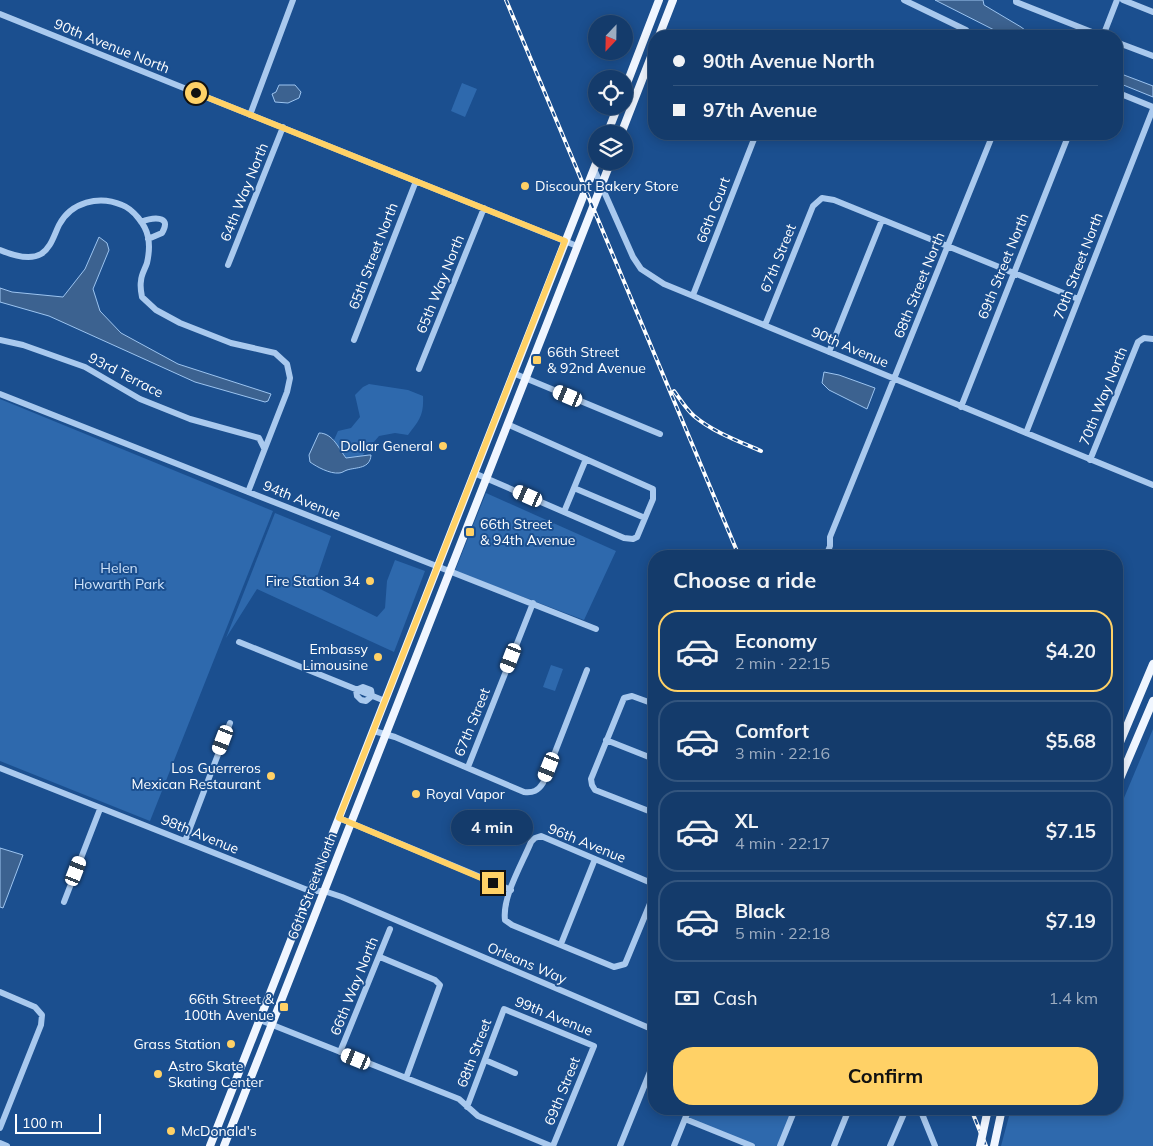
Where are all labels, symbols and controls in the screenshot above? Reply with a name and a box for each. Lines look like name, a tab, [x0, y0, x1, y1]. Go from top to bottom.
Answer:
street label: 90th Avenue North	[52, 15, 172, 77]
north arrow	[588, 15, 632, 60]
map controls	[588, 15, 633, 170]
text: 90th Avenue North	[703, 49, 875, 73]
button: locate	[588, 70, 633, 115]
route start	[185, 82, 207, 104]
text: 97th Avenue	[703, 98, 817, 122]
button: layers	[588, 125, 633, 170]
street label: 64th Way North	[216, 140, 272, 244]
street label: 66th Court	[692, 174, 734, 245]
place label: Discount Bakery Store	[535, 177, 679, 195]
marker: Discount Bakery Store	[519, 180, 531, 192]
street label: 65th Street North	[344, 200, 402, 312]
street label: 69th Street North	[974, 210, 1032, 322]
street label: 70th Street North	[1049, 210, 1107, 322]
street label: 67th Street	[756, 221, 800, 295]
street label: 68th Street North	[890, 229, 948, 341]
street label: 65th Way North	[412, 232, 468, 336]
street label: 90th Avenue	[809, 323, 891, 371]
place label: 66th Street & 92nd Avenue	[547, 343, 646, 377]
street label: 70th Way North	[1075, 344, 1131, 448]
street label: 93rd Terrace	[85, 348, 167, 402]
marker: 66th Street & 92nd Avenue	[531, 354, 543, 366]
car	[551, 383, 584, 409]
place label: Dollar General	[340, 437, 433, 455]
marker: Dollar General	[437, 440, 449, 452]
street label: 94th Avenue	[260, 476, 344, 524]
car	[511, 483, 544, 509]
place label: 66th Street & 94th Avenue	[480, 515, 575, 549]
marker: 66th Street & 94th Avenue	[464, 526, 476, 538]
park label: Helen Howarth Park	[74, 559, 165, 593]
text: Choose a ride	[673, 566, 816, 594]
place label: Fire Station 34	[266, 572, 361, 590]
marker: Fire Station 34	[364, 575, 376, 587]
icon: car	[675, 629, 720, 674]
text: Economy	[735, 629, 817, 653]
text: $4.20	[1046, 639, 1096, 663]
place label: Embassy Limousine	[303, 640, 369, 674]
car	[498, 641, 523, 675]
marker: Embassy Limousine	[372, 651, 384, 663]
text: 2 min · 22:15	[735, 653, 830, 673]
street label: 67th Street	[450, 685, 494, 759]
icon: car	[675, 719, 720, 764]
text: Comfort	[735, 719, 809, 743]
car	[210, 723, 235, 757]
text: $5.68	[1046, 729, 1096, 753]
text: 3 min · 22:16	[735, 743, 830, 763]
car	[536, 750, 561, 784]
place label: Los Guerreros Mexican Restaurant	[132, 759, 261, 793]
marker: Los Guerreros Mexican Restaurant	[265, 770, 277, 782]
place label: Royal Vapor	[426, 785, 506, 803]
marker: Royal Vapor	[410, 788, 422, 800]
icon: car	[675, 809, 720, 854]
text: XL	[735, 809, 758, 833]
street label: 98th Avenue	[158, 810, 242, 858]
callout: 4 min	[452, 810, 534, 846]
text: 4 min	[471, 817, 513, 837]
street label: 96th Avenue	[545, 819, 629, 867]
text: $7.15	[1046, 819, 1096, 843]
street label: 66th Street North	[283, 830, 341, 942]
text: 4 min · 22:17	[735, 833, 830, 853]
car	[63, 854, 88, 888]
route end	[482, 872, 504, 894]
icon: car	[675, 899, 720, 944]
text: Black	[735, 899, 785, 923]
text: $7.19	[1046, 909, 1096, 933]
text: 5 min · 22:18	[735, 923, 830, 943]
street label: 66th Way North	[326, 934, 382, 1038]
street label: Orleans Way	[485, 938, 570, 988]
icon: cash	[673, 984, 701, 1012]
text: Cash	[713, 986, 758, 1010]
text: 1.4 km	[1049, 988, 1098, 1008]
place label: 66th Street & 100th Avenue	[183, 990, 275, 1024]
street label: 99th Avenue	[512, 992, 596, 1040]
marker: 66th Street & 100th Avenue	[278, 1001, 290, 1013]
street label: 68th Street	[453, 1016, 495, 1090]
place label: Grass Station	[133, 1035, 221, 1053]
marker: Grass Station	[225, 1038, 237, 1050]
car	[339, 1046, 372, 1072]
button: Confirm	[673, 1047, 1098, 1105]
street label: 69th Street	[540, 1054, 584, 1128]
place label: Astro Skate Skating Center	[168, 1057, 264, 1091]
marker: Astro Skate Skating Center	[152, 1068, 164, 1080]
scale bar	[15, 1111, 101, 1134]
text: 100 m	[22, 1114, 63, 1132]
place label: McDonald's	[181, 1122, 257, 1140]
marker: McDonald's	[165, 1125, 177, 1137]

